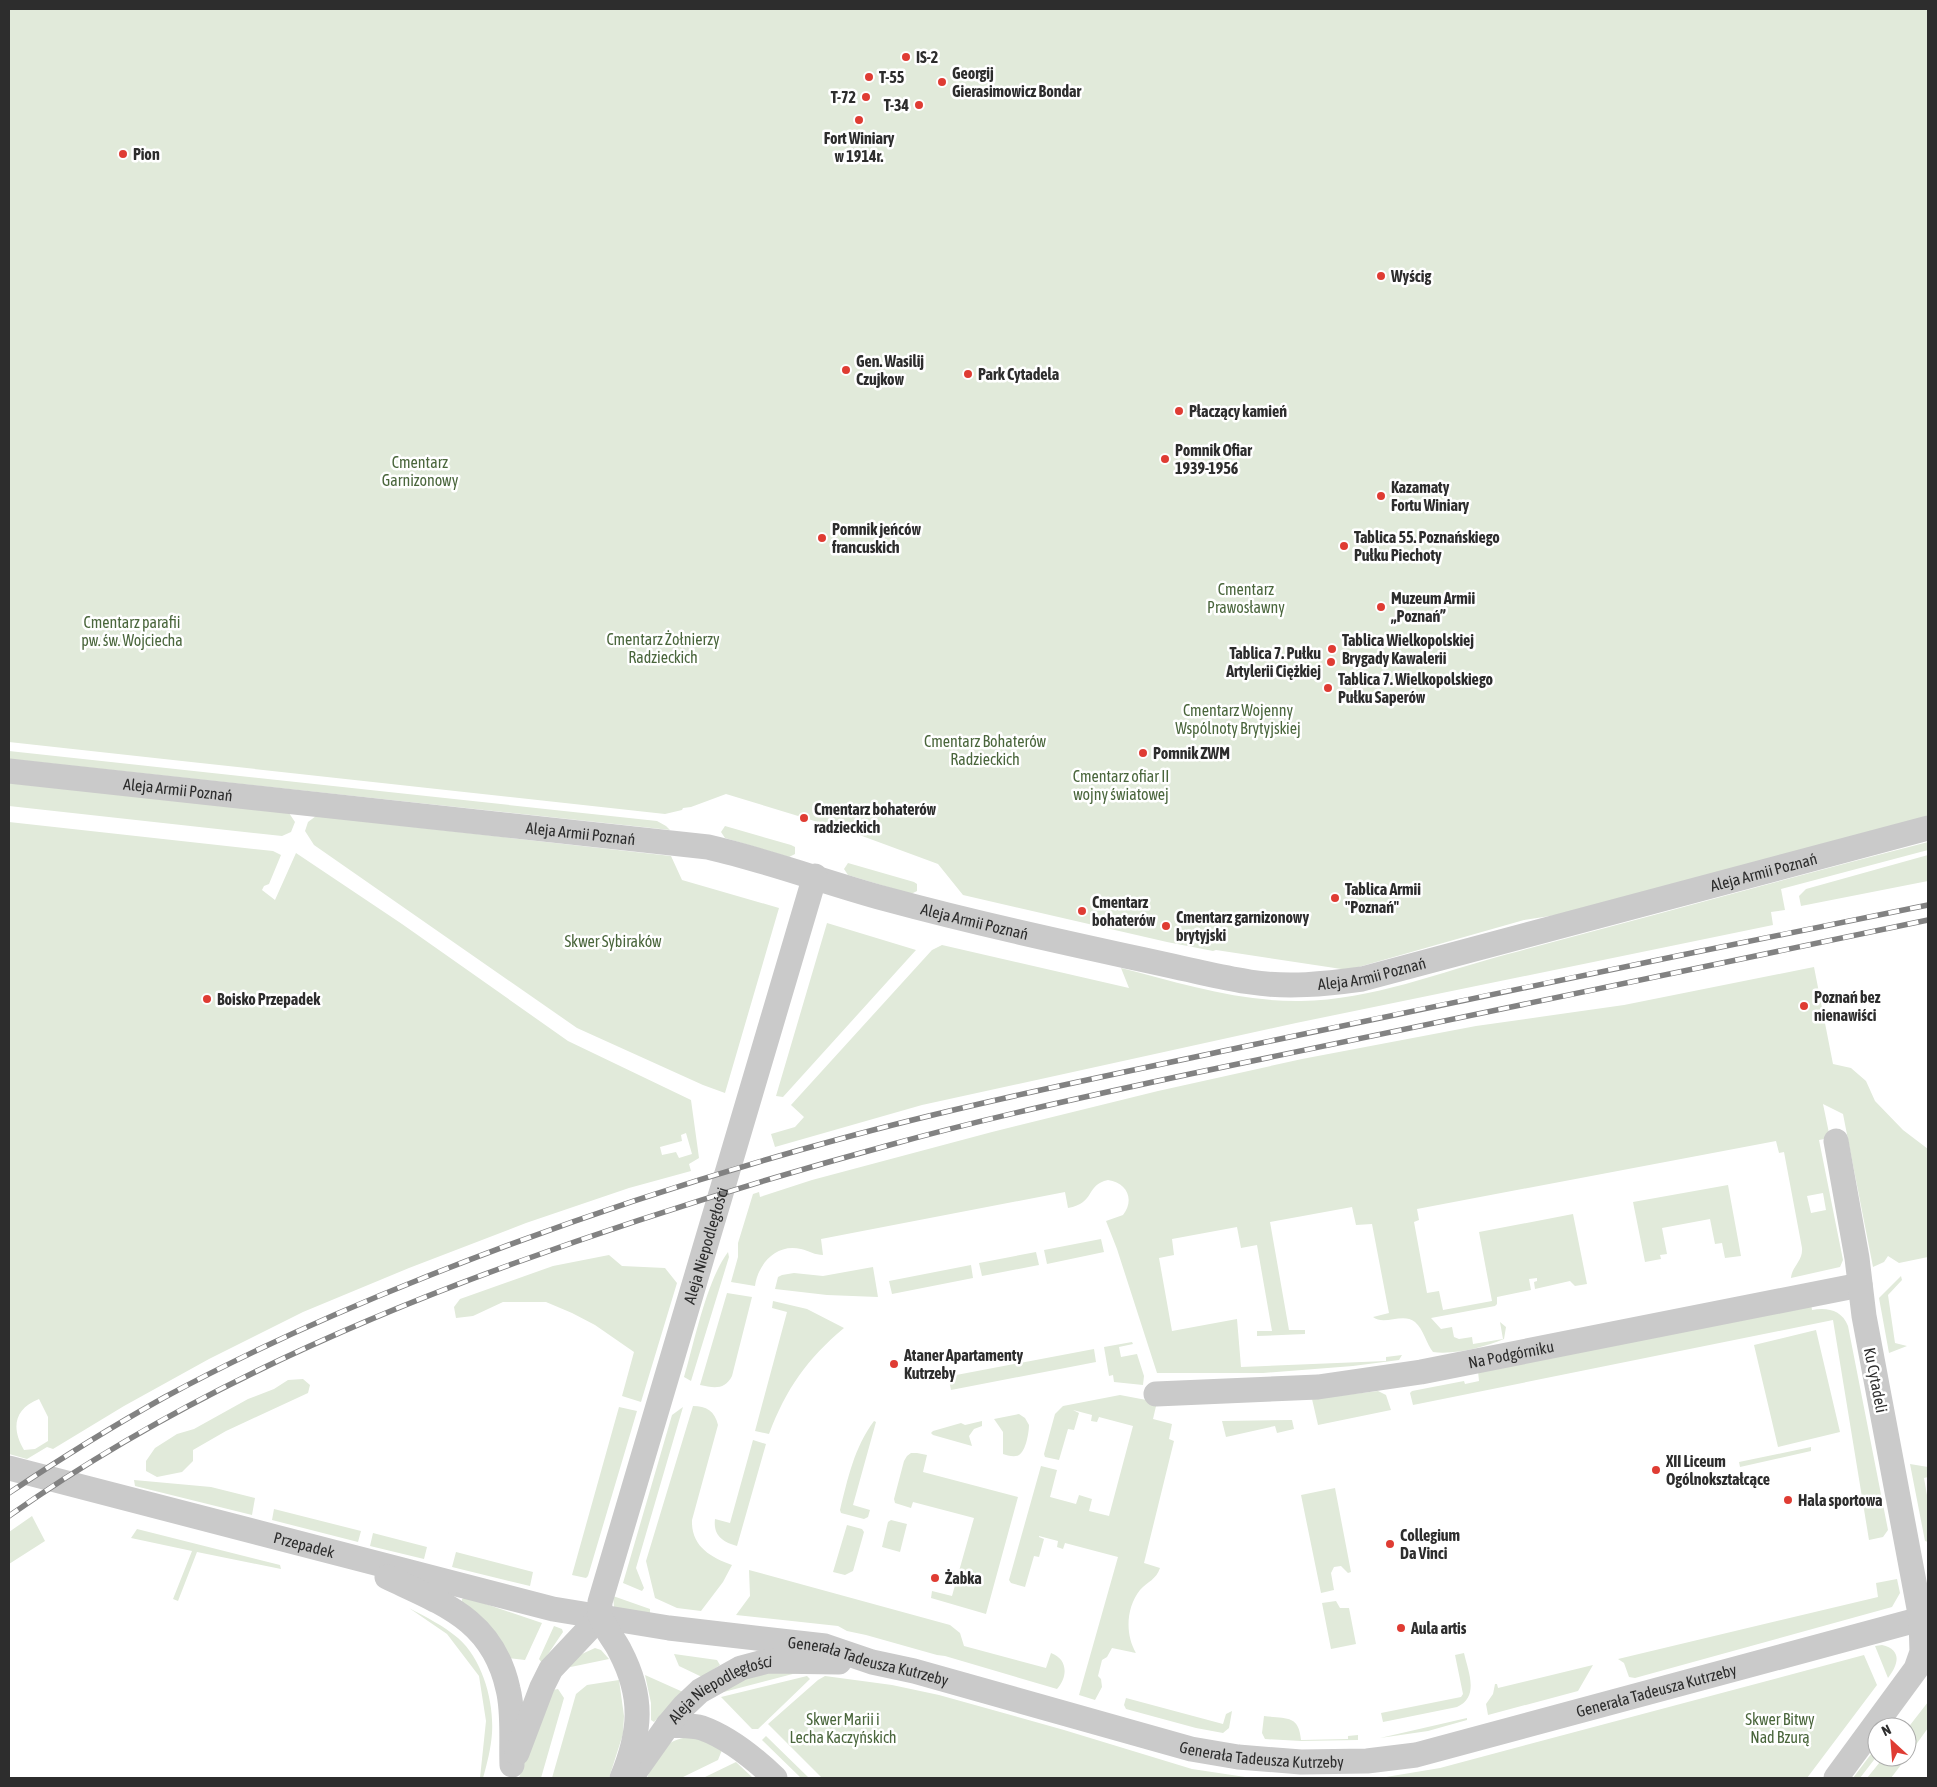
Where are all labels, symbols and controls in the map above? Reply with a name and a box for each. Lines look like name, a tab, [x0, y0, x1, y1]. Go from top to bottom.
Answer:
place label: IS-2	[916, 48, 938, 66]
marker: IS-2	[900, 51, 912, 63]
place label: Georgij Gierasimowicz Bondar	[952, 64, 1081, 100]
place label: T-55	[879, 68, 905, 86]
marker: T-55	[863, 71, 875, 83]
marker: Georgij Gierasimowicz Bondar	[936, 76, 948, 88]
place label: T-72	[831, 88, 856, 106]
marker: T-72	[860, 91, 872, 103]
place label: T-34	[884, 96, 909, 114]
marker: T-34	[913, 99, 925, 111]
marker: Fort Winiary w 1914r.	[853, 114, 865, 126]
place label: Fort Winiary w 1914r.	[824, 129, 895, 165]
place label: Pion	[133, 145, 160, 163]
marker: Pion	[117, 148, 129, 160]
place label: Wyścig	[1390, 267, 1431, 285]
marker: Wyścig	[1375, 270, 1387, 282]
place label: Gen. Wasilij Czujkow	[856, 352, 924, 388]
marker: Gen. Wasilij Czujkow	[840, 364, 852, 376]
place label: Park Cytadela	[978, 365, 1059, 383]
marker: Park Cytadela	[962, 368, 974, 380]
place label: Płaczący kamień	[1189, 402, 1287, 420]
marker: Płaczący kamień	[1173, 405, 1185, 417]
place label: Pomnik Ofiar 1939-1956	[1175, 441, 1252, 477]
park label: Cmentarz Garnizonowy	[382, 453, 459, 490]
marker: Pomnik Ofiar 1939-1956	[1159, 453, 1171, 465]
place label: Kazamaty Fortu Winiary	[1391, 478, 1470, 514]
marker: Kazamaty Fortu Winiary	[1375, 490, 1387, 502]
place label: Pomnik jeńców francuskich	[831, 520, 921, 556]
place label: Tablica 55. Poznańskiego Pułku Piechoty	[1354, 528, 1500, 564]
marker: Pomnik jeńców francuskich	[816, 532, 828, 544]
marker: Tablica 55. Poznańskiego Pułku Piechoty	[1338, 540, 1350, 552]
park label: Cmentarz Prawosławny	[1207, 580, 1285, 617]
place label: Muzeum Armii „Poznań”	[1390, 589, 1476, 625]
marker: Muzeum Armii „Poznań”	[1375, 601, 1387, 613]
park label: Cmentarz parafii pw. św. Wojciecha	[81, 613, 183, 650]
park label: Cmentarz Żołnierzy Radzieckich	[606, 630, 720, 666]
place label: Tablica Wielkopolskiej Brygady Kawalerii	[1342, 631, 1474, 667]
marker: Tablica Wielkopolskiej Brygady Kawalerii	[1326, 643, 1338, 655]
place label: Tablica 7. Pułku Artylerii Ciężkiej	[1225, 644, 1321, 680]
marker: Tablica 7. Pułku Artylerii Ciężkiej	[1325, 656, 1337, 668]
place label: Tablica 7. Wielkopolskiego Pułku Saperów	[1338, 670, 1493, 706]
marker: Tablica 7. Wielkopolskiego Pułku Saperów	[1322, 682, 1334, 694]
park label: Cmentarz Wojenny Wspólnoty Brytyjskiej	[1175, 701, 1301, 738]
park label: Cmentarz Bohaterów Radzieckich	[924, 732, 1046, 768]
place label: Pomnik ZWM	[1153, 744, 1230, 762]
marker: Pomnik ZWM	[1137, 747, 1149, 759]
park label: Cmentarz ofiar II wojny światowej	[1073, 767, 1169, 804]
street label: Aleja Armii Poznań	[122, 774, 234, 804]
place label: Cmentarz bohaterów radzieckich	[814, 800, 937, 836]
marker: Cmentarz bohaterów radzieckich	[798, 812, 810, 824]
street label: Aleja Armii Poznań	[525, 818, 636, 848]
street label: Aleja Armii Poznań	[1708, 849, 1819, 895]
place label: Tablica Armii "Poznań"	[1345, 880, 1421, 916]
marker: Tablica Armii "Poznań"	[1329, 892, 1341, 904]
place label: Cmentarz bohaterów	[1092, 893, 1156, 929]
street label: Aleja Armii Poznań	[919, 900, 1030, 943]
marker: Cmentarz bohaterów	[1076, 905, 1088, 917]
place label: Cmentarz garnizonowy brytyjski	[1176, 908, 1309, 944]
marker: Cmentarz garnizonowy brytyjski	[1160, 920, 1172, 932]
park label: Skwer Sybiraków	[564, 932, 662, 951]
street label: Aleja Armii Poznań	[1317, 953, 1428, 993]
place label: Poznań bez nienawiści	[1814, 988, 1881, 1024]
place label: Boisko Przepadek	[217, 990, 321, 1008]
marker: Boisko Przepadek	[201, 993, 213, 1005]
marker: Poznań bez nienawiści	[1798, 1000, 1810, 1012]
street label: Aleja Niepodległości	[680, 1185, 731, 1306]
street label: Na Podgórniku	[1467, 1337, 1555, 1371]
place label: Ataner Apartamenty Kutrzeby	[903, 1346, 1023, 1382]
street label: Ku Cytadeli	[1860, 1346, 1891, 1414]
marker: Ataner Apartamenty Kutrzeby	[888, 1358, 900, 1370]
place label: XII Liceum Ogólnokształcące	[1665, 1452, 1770, 1488]
marker: XII Liceum Ogólnokształcące	[1650, 1464, 1662, 1476]
place label: Hala sportowa	[1798, 1491, 1883, 1509]
marker: Hala sportowa	[1782, 1494, 1794, 1506]
place label: Collegium Da Vinci	[1400, 1526, 1460, 1562]
street label: Przepadek	[272, 1528, 337, 1561]
marker: Collegium Da Vinci	[1384, 1538, 1396, 1550]
place label: Żabka	[945, 1569, 982, 1587]
marker: Żabka	[929, 1572, 941, 1584]
place label: Aula artis	[1410, 1619, 1467, 1637]
marker: Aula artis	[1395, 1622, 1407, 1634]
street label: Generała Tadeusza Kutrzeby	[787, 1633, 951, 1690]
street label: Aleja Niepodległości	[664, 1652, 772, 1727]
street label: Generała Tadeusza Kutrzeby	[1574, 1660, 1739, 1720]
park label: Skwer Marii i Lecha Kaczyńskich	[789, 1710, 897, 1747]
park label: Skwer Bitwy Nad Bzurą	[1745, 1710, 1815, 1747]
north arrow	[1867, 1717, 1917, 1767]
text: N	[1879, 1721, 1894, 1739]
street label: Generała Tadeusza Kutrzeby	[1177, 1737, 1344, 1771]

